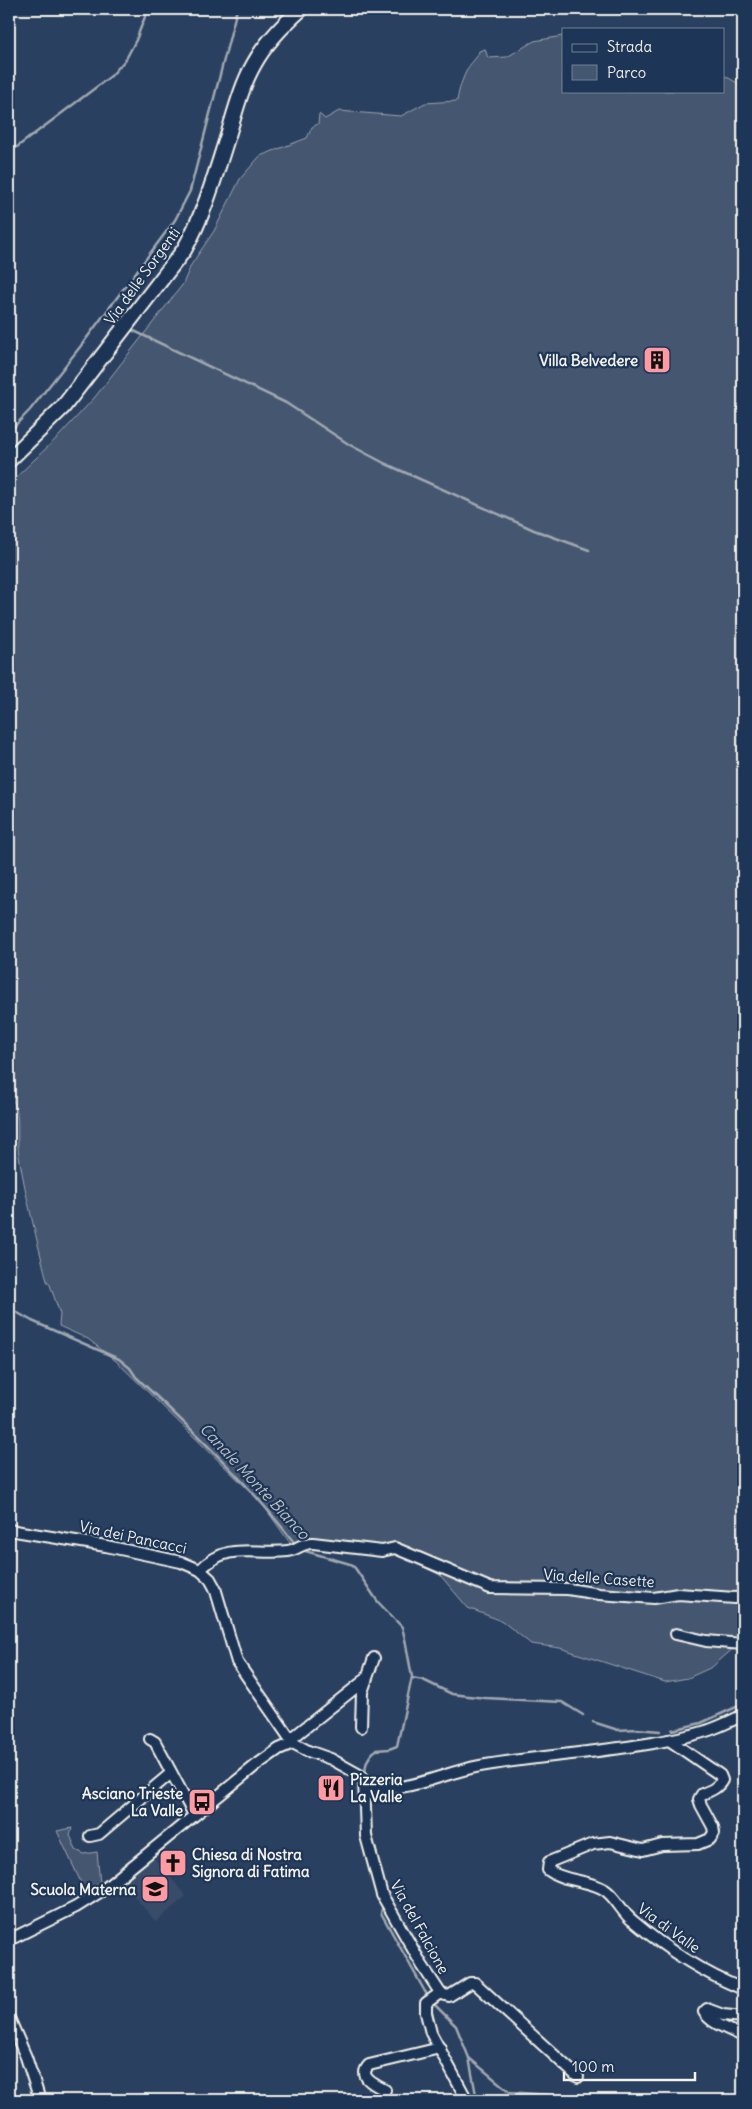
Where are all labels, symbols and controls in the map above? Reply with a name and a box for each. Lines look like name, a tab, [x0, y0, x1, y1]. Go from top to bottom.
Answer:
legend	[562, 28, 724, 92]
text: Strada	[607, 37, 652, 56]
text: Parco	[607, 63, 646, 82]
street label: Via delle Sorgenti	[100, 223, 184, 329]
building icon: Villa Belvedere	[642, 345, 672, 375]
place label: Villa Belvedere	[539, 351, 638, 370]
water label: Canale Monte Bianco	[196, 1419, 315, 1544]
street label: Via dei Pancacci	[78, 1516, 188, 1558]
street label: Via delle Casette	[543, 1565, 655, 1591]
place label: Pizzeria La Valle	[350, 1770, 403, 1806]
restaurant icon: Pizzeria La Valle	[316, 1773, 346, 1803]
place label: Asciano Trieste La Valle	[82, 1784, 183, 1820]
bus stop icon: Asciano Trieste La Valle	[187, 1787, 217, 1817]
place label: Chiesa di Nostra Signora di Fatima	[192, 1845, 310, 1882]
church icon: Chiesa di Nostra Signora di Fatima	[158, 1848, 188, 1878]
school or university icon: Scuola Materna	[140, 1874, 170, 1904]
street label: Via del Falcione	[386, 1877, 454, 1977]
place label: Scuola Materna	[30, 1880, 136, 1899]
street label: Via di Valle	[634, 1899, 704, 1957]
scale bar	[564, 2049, 696, 2081]
text: 100 m	[572, 2057, 614, 2076]

